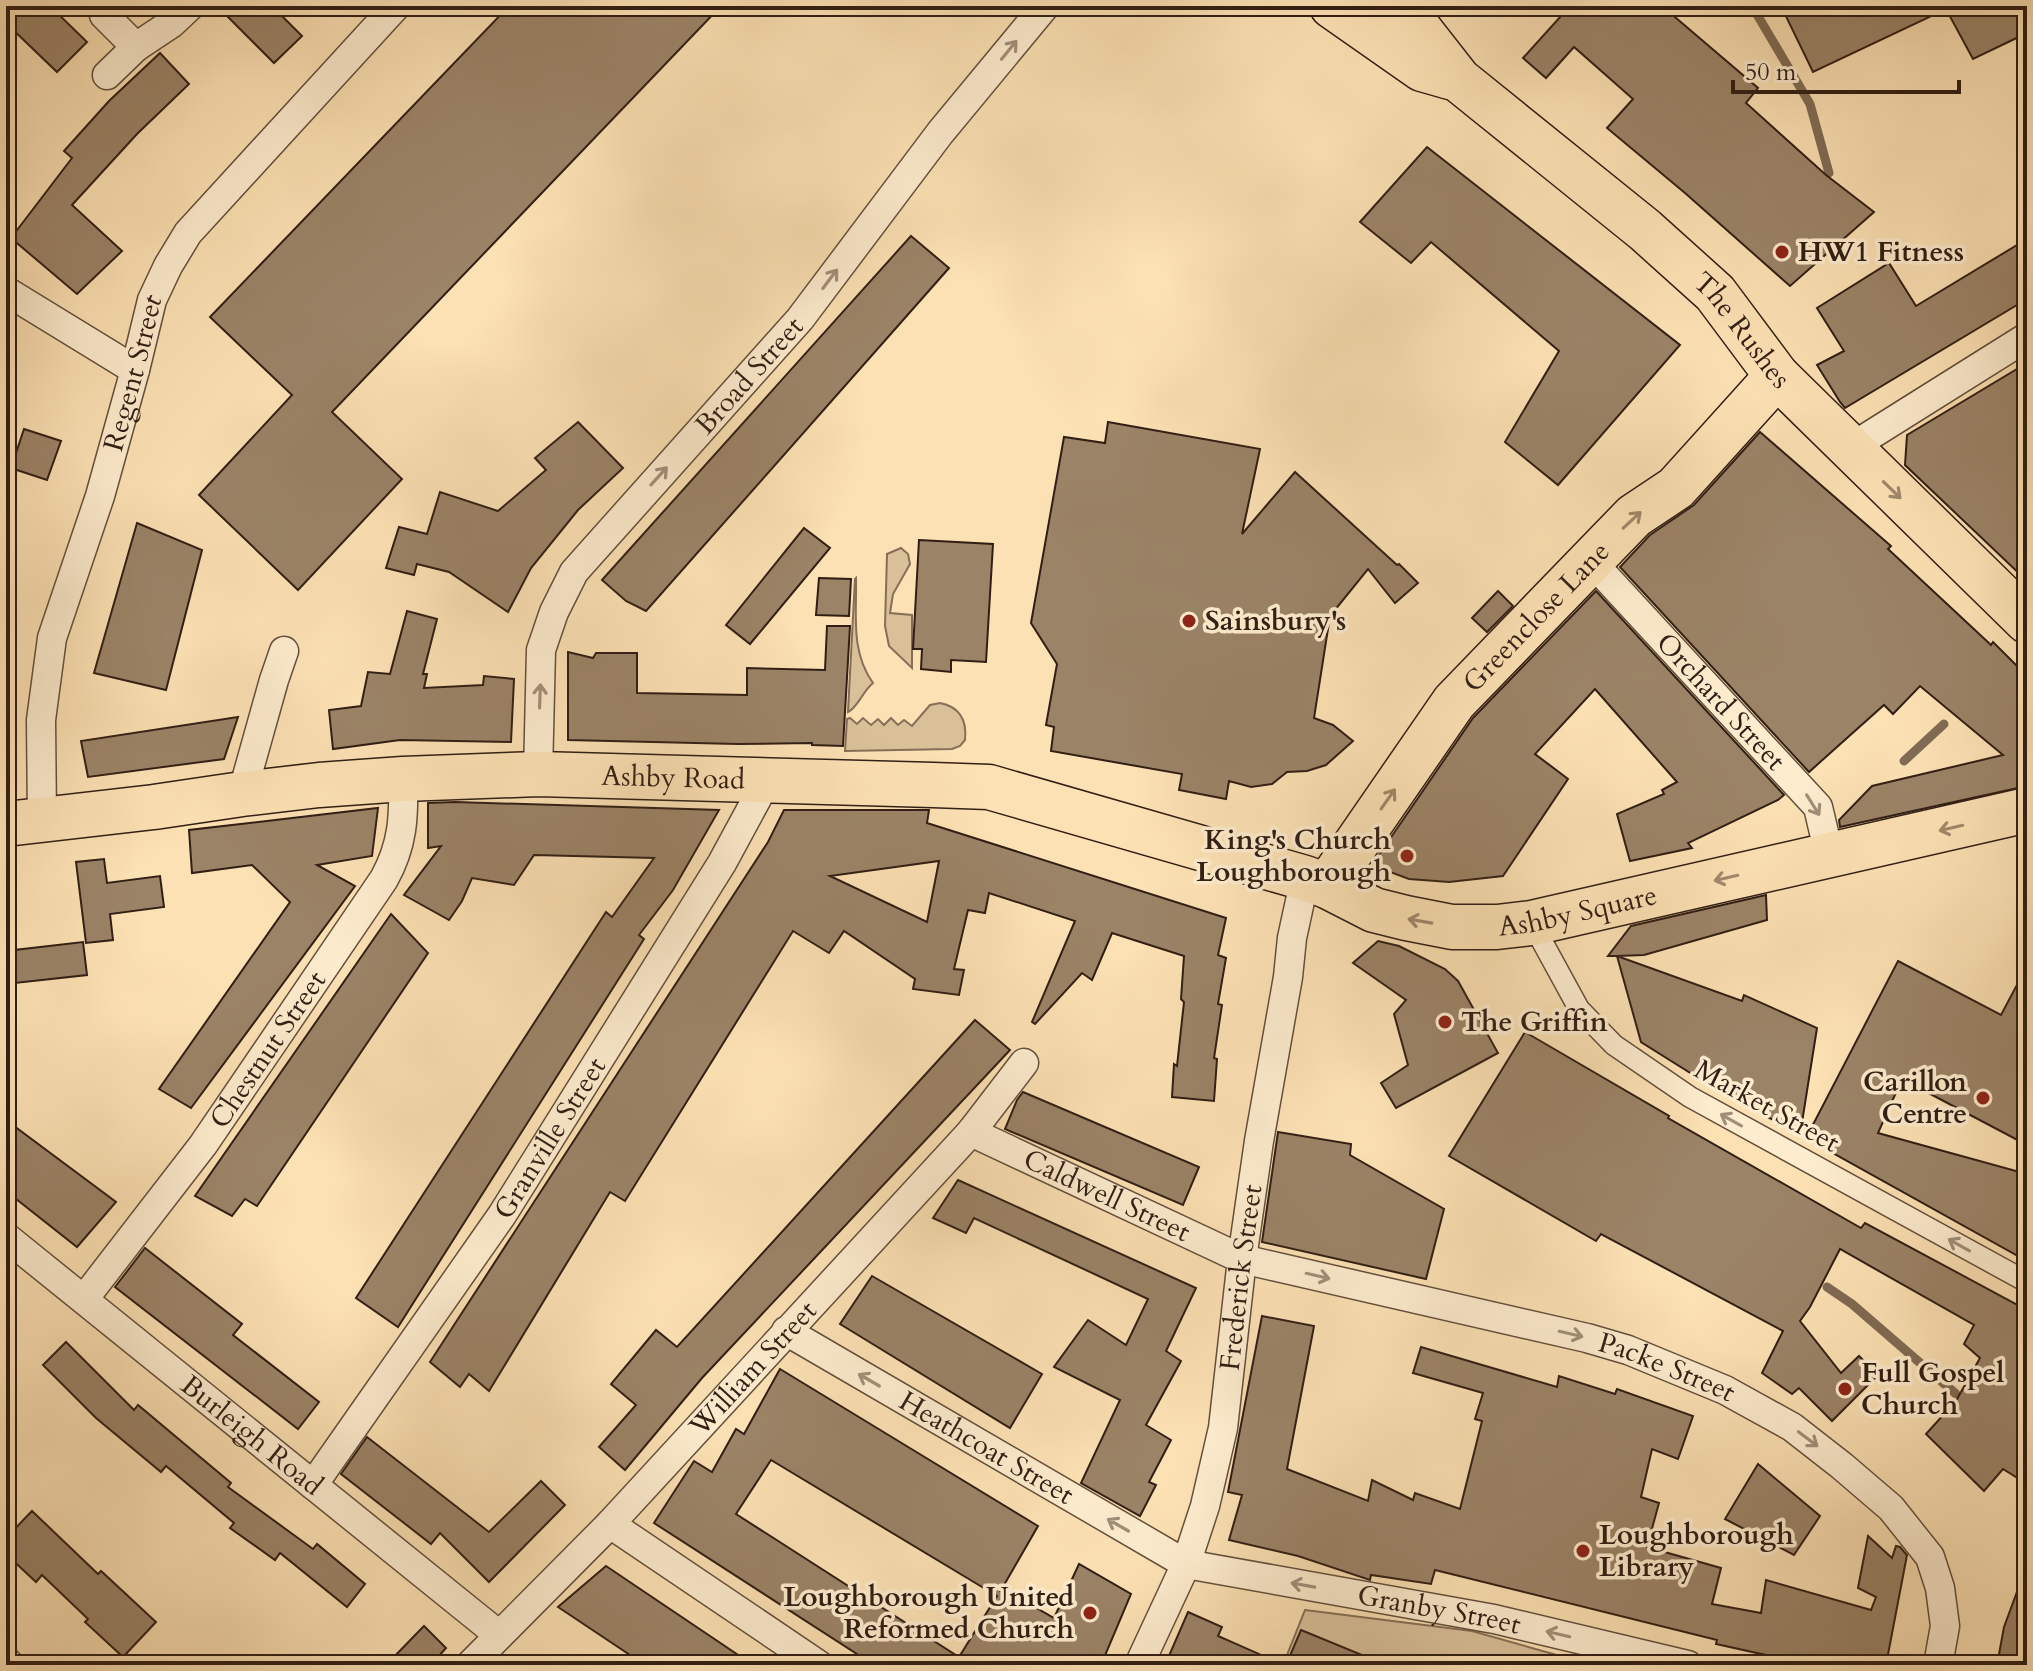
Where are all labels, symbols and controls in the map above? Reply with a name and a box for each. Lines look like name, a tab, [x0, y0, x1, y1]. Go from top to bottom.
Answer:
one-way arrow	[1000, 40, 1017, 61]
scale bar	[1733, 44, 1959, 94]
text: 50 m	[1745, 56, 1797, 89]
place label: HW1 Fitness	[1798, 233, 1964, 271]
marker: HW1 Fitness	[1773, 243, 1791, 261]
street label: The Rushes	[1685, 263, 1798, 397]
one-way arrow	[821, 269, 838, 291]
street label: Regent Street	[94, 288, 171, 456]
street label: Broad Street	[686, 308, 812, 443]
one-way arrow	[650, 466, 668, 486]
one-way arrow	[1882, 480, 1901, 499]
one-way arrow	[1622, 510, 1642, 529]
street label: Greenclose Lane	[1455, 533, 1618, 701]
place label: Sainsbury's	[1205, 602, 1346, 640]
marker: Sainsbury's	[1180, 612, 1198, 630]
street label: Orchard Street	[1648, 625, 1794, 779]
one-way arrow	[533, 683, 548, 710]
street label: Ashby Road	[601, 757, 746, 799]
one-way arrow	[1379, 788, 1396, 810]
one-way arrow	[1805, 794, 1822, 816]
place label: King's Church Loughborough	[1196, 821, 1392, 891]
one-way arrow	[1939, 821, 1964, 836]
marker: King's Church Loughborough	[1398, 847, 1416, 865]
one-way arrow	[1714, 871, 1740, 886]
street label: Ashby Square	[1496, 876, 1661, 946]
one-way arrow	[1408, 912, 1433, 927]
street label: Chestnut Street	[201, 963, 335, 1136]
place label: The Griffin	[1461, 1003, 1608, 1041]
marker: The Griffin	[1436, 1013, 1454, 1031]
street label: Granville Street	[485, 1050, 615, 1227]
street label: Market Street	[1688, 1051, 1846, 1162]
place label: Carillon Centre	[1863, 1063, 1967, 1133]
marker: Carillon Centre	[1974, 1089, 1992, 1107]
one-way arrow	[1719, 1111, 1743, 1127]
street label: Caldwell Street	[1017, 1140, 1196, 1251]
street label: Frederick Street	[1211, 1182, 1272, 1373]
one-way arrow	[1947, 1236, 1971, 1252]
one-way arrow	[1305, 1269, 1330, 1284]
street label: William Street	[680, 1292, 825, 1445]
street label: Packe Street	[1594, 1323, 1742, 1411]
one-way arrow	[1558, 1328, 1584, 1343]
place label: Full Gospel Church	[1861, 1354, 2004, 1424]
street label: Burleigh Road	[173, 1367, 331, 1505]
one-way arrow	[858, 1372, 881, 1388]
marker: Full Gospel Church	[1836, 1380, 1854, 1398]
street label: Heathcoat Street	[892, 1382, 1081, 1514]
one-way arrow	[1796, 1431, 1818, 1448]
place label: Loughborough Library	[1599, 1516, 1794, 1586]
one-way arrow	[1107, 1517, 1130, 1533]
marker: Loughborough Library	[1574, 1542, 1592, 1560]
one-way arrow	[1291, 1576, 1316, 1591]
street label: Granby Street	[1354, 1576, 1525, 1644]
place label: Loughborough United Reformed Church	[783, 1578, 1075, 1648]
marker: Loughborough United Reformed Church	[1081, 1604, 1099, 1622]
one-way arrow	[1546, 1626, 1572, 1641]

